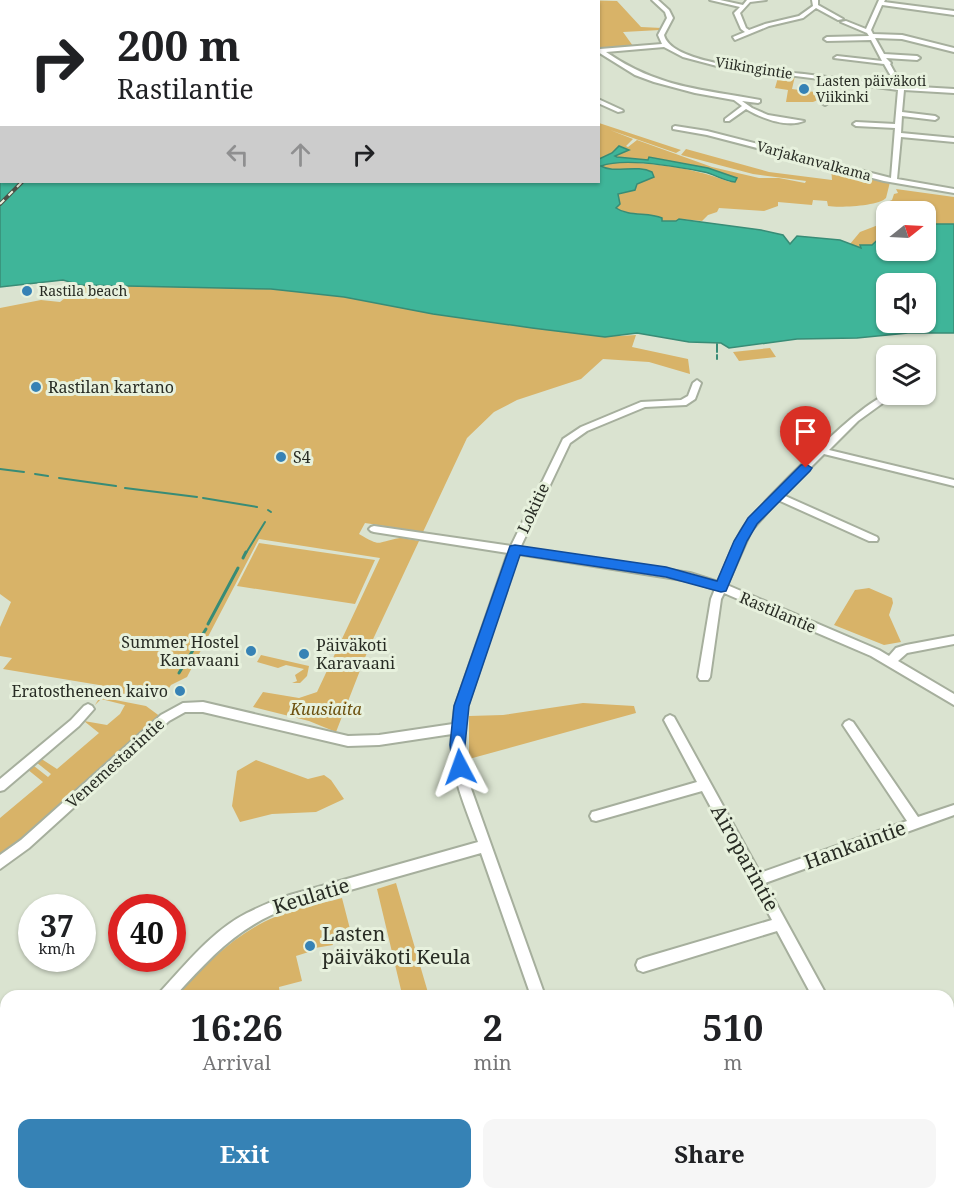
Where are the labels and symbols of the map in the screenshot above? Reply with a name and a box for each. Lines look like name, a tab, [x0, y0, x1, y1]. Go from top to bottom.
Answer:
street label: Viikingintie	[714, 52, 794, 83]
place label: Lasten päiväkoti Viikinki	[816, 71, 927, 106]
marker: Lasten päiväkoti Viikinki	[797, 82, 811, 96]
street label: Varjakanvalkama	[755, 136, 874, 185]
north arrow	[876, 201, 936, 261]
place label: Rastila beach	[39, 281, 128, 300]
marker: Rastila beach	[20, 284, 34, 298]
place label: Rastilan kartano	[48, 376, 174, 398]
marker: Rastilan kartano	[29, 380, 43, 394]
pin	[780, 406, 831, 468]
place label: S4	[293, 446, 311, 468]
marker: S4	[274, 450, 288, 464]
street label: Lokitie	[512, 479, 554, 537]
street label: Rastilantie	[736, 586, 820, 638]
place label: Summer Hostel Karavaani	[121, 631, 239, 671]
place label: Päiväkoti Karavaani	[316, 634, 395, 674]
marker: Summer Hostel Karavaani	[244, 644, 258, 658]
marker: Päiväkoti Karavaani	[297, 647, 311, 661]
place label: Eratostheneen kaivo	[11, 680, 168, 702]
marker: Eratostheneen kaivo	[173, 684, 187, 698]
park label: Kuusiaita	[289, 698, 363, 720]
street label: Venemestarintie	[61, 713, 169, 813]
position arrow	[428, 735, 492, 799]
street label: Airoparintie	[705, 800, 786, 916]
street label: Hankaintie	[800, 814, 909, 875]
street label: Keulatie	[269, 871, 352, 920]
speed limit sign: 40	[108, 894, 186, 972]
place label: Lasten päiväkoti Keula	[322, 920, 471, 970]
marker: Lasten päiväkoti Keula	[303, 939, 317, 953]

